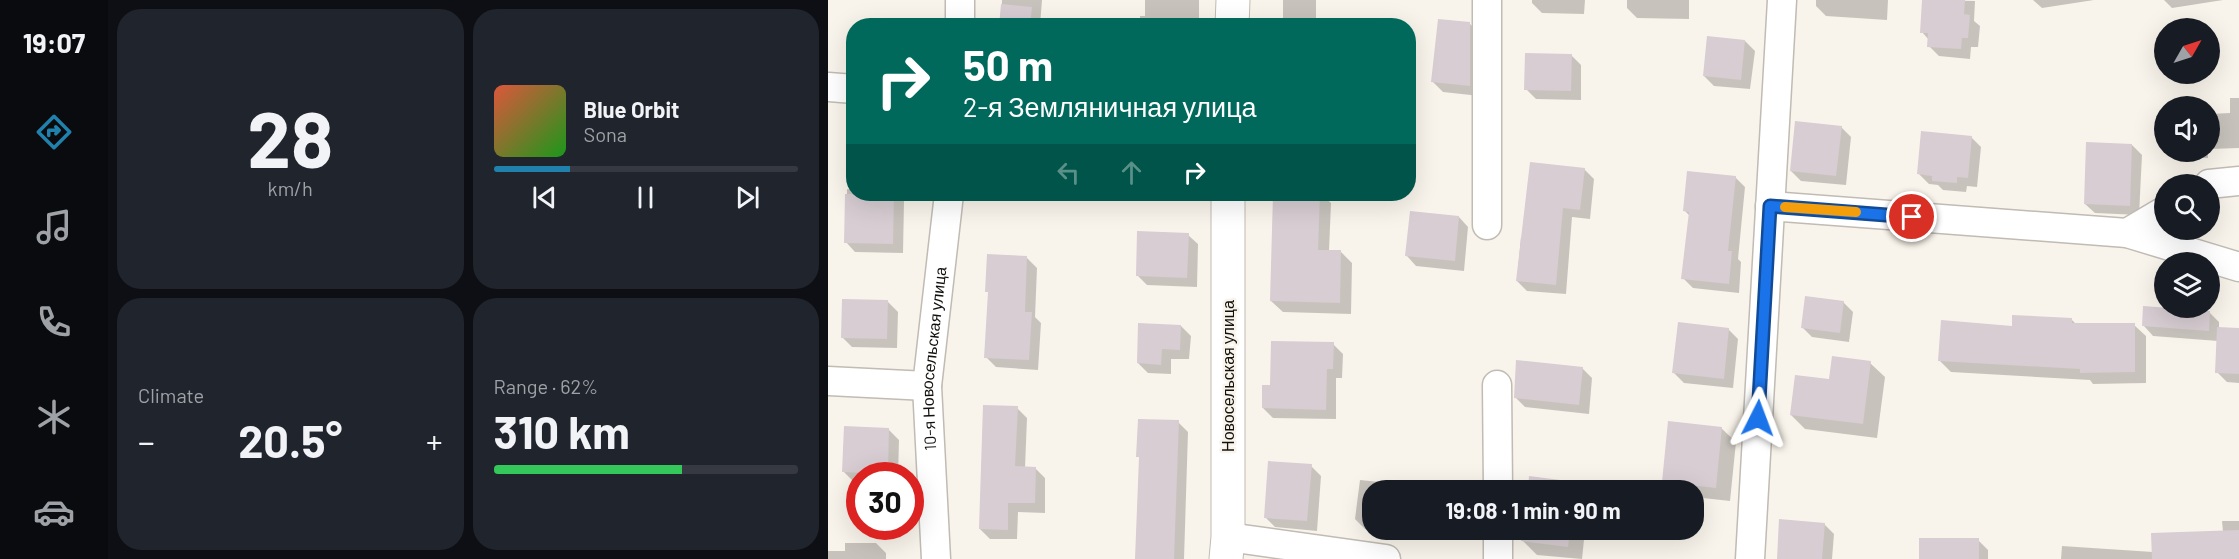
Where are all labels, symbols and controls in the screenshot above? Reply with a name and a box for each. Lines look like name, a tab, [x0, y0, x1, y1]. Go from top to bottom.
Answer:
north arrow	[2154, 18, 2220, 84]
map controls	[2154, 18, 2220, 318]
text: 19:07	[23, 26, 85, 58]
text: 50 m	[963, 39, 1053, 89]
icon: right	[864, 42, 942, 120]
text: 28	[247, 90, 333, 184]
text: 2-я Земляничная улица	[963, 90, 1257, 122]
text: Blue Orbit	[584, 96, 679, 122]
button: sound	[2154, 96, 2220, 162]
icon: directions	[33, 111, 75, 153]
text: Sona	[584, 122, 627, 146]
icon: left	[1052, 156, 1085, 189]
icon: ahead	[1115, 156, 1148, 189]
icon: right	[1178, 156, 1211, 189]
button: search	[2154, 174, 2220, 240]
text: km/h	[268, 176, 313, 200]
icon: previous	[528, 181, 561, 214]
icon: pause	[629, 181, 662, 214]
icon: next	[731, 181, 764, 214]
pin	[1886, 191, 1937, 242]
icon: arrive	[1895, 200, 1928, 233]
icon: music	[33, 206, 75, 248]
button: layers	[2154, 252, 2220, 318]
street label: 10-я Новосельская улица	[917, 265, 950, 451]
street label: Новосельская улица	[1218, 300, 1237, 452]
icon: phone	[33, 301, 75, 343]
text: Range · 62%	[494, 374, 598, 398]
text: Climate	[138, 383, 204, 407]
position arrow	[1726, 386, 1790, 450]
icon: climate	[33, 396, 75, 438]
text: 310 km	[494, 404, 630, 458]
text: 20.5°	[238, 413, 342, 467]
text: −	[138, 421, 155, 461]
text: +	[426, 421, 443, 461]
speed limit sign: 30	[846, 462, 924, 540]
icon: car	[33, 491, 75, 533]
text: 19:08 · 1 min · 90 m	[1445, 497, 1621, 523]

